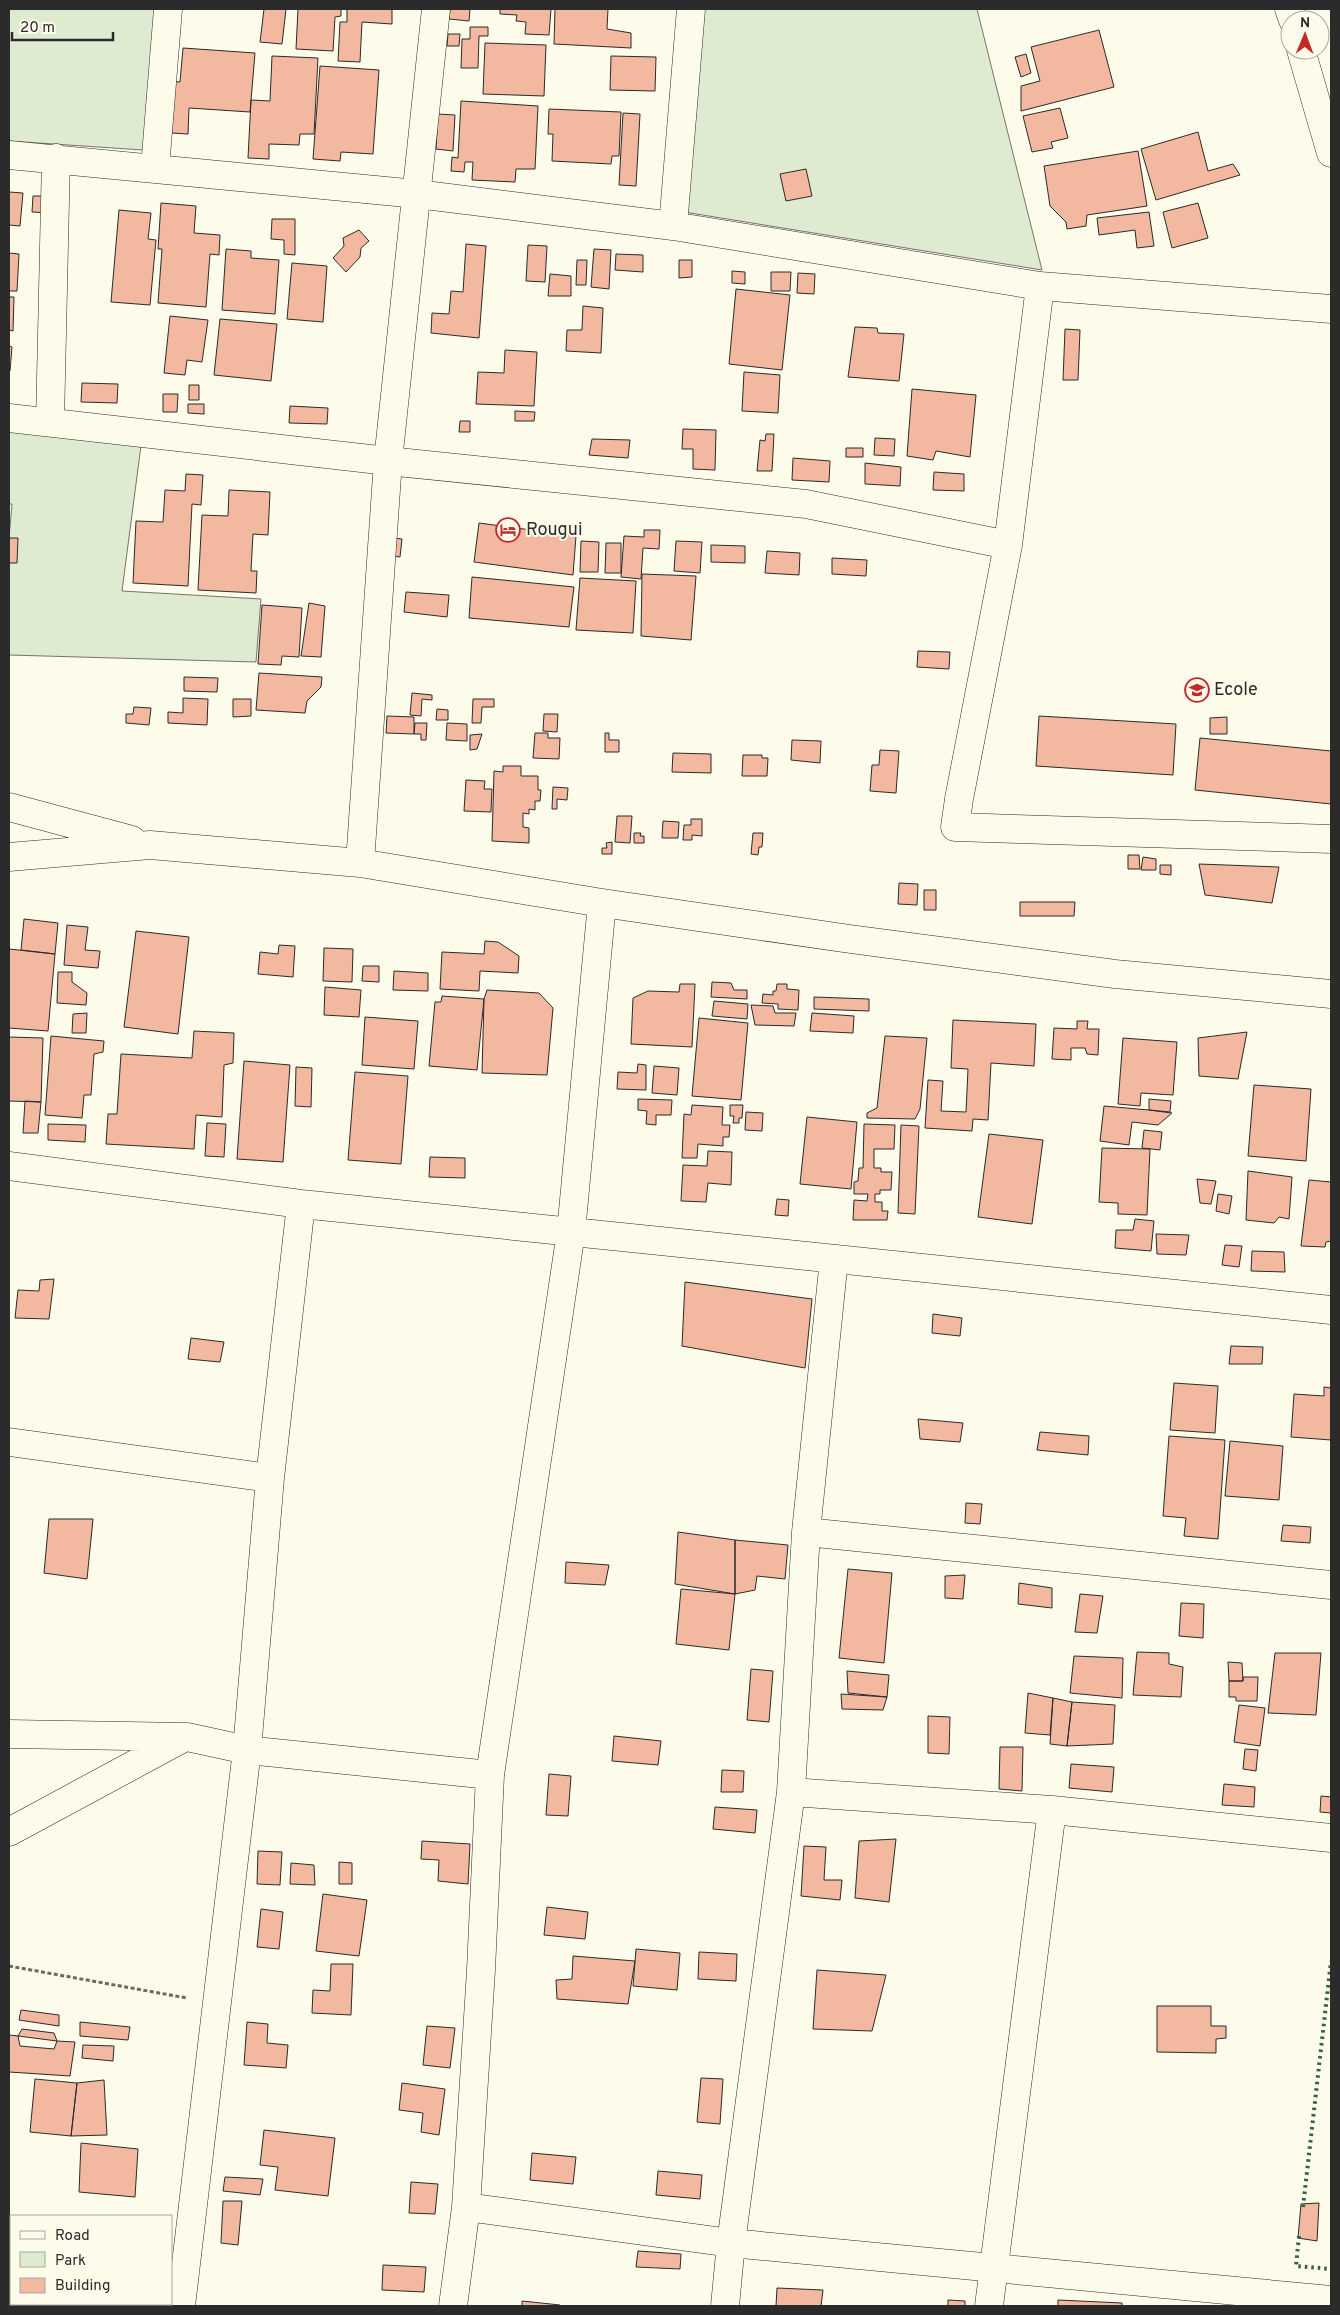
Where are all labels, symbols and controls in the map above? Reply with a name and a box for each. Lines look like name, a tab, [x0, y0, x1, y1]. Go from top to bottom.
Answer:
scale bar	[12, 10, 114, 42]
north arrow	[1280, 10, 1330, 60]
text: N	[1300, 15, 1310, 32]
text: 20 m	[20, 19, 55, 38]
hotel icon: Rougui	[495, 517, 521, 543]
place label: Rougui	[526, 519, 582, 542]
school or university icon: Ecole	[1184, 677, 1210, 703]
place label: Ecole	[1214, 679, 1258, 702]
legend	[10, 2215, 172, 2305]
text: Road	[55, 2227, 90, 2246]
text: Park	[55, 2252, 86, 2271]
text: Building	[55, 2277, 110, 2296]

